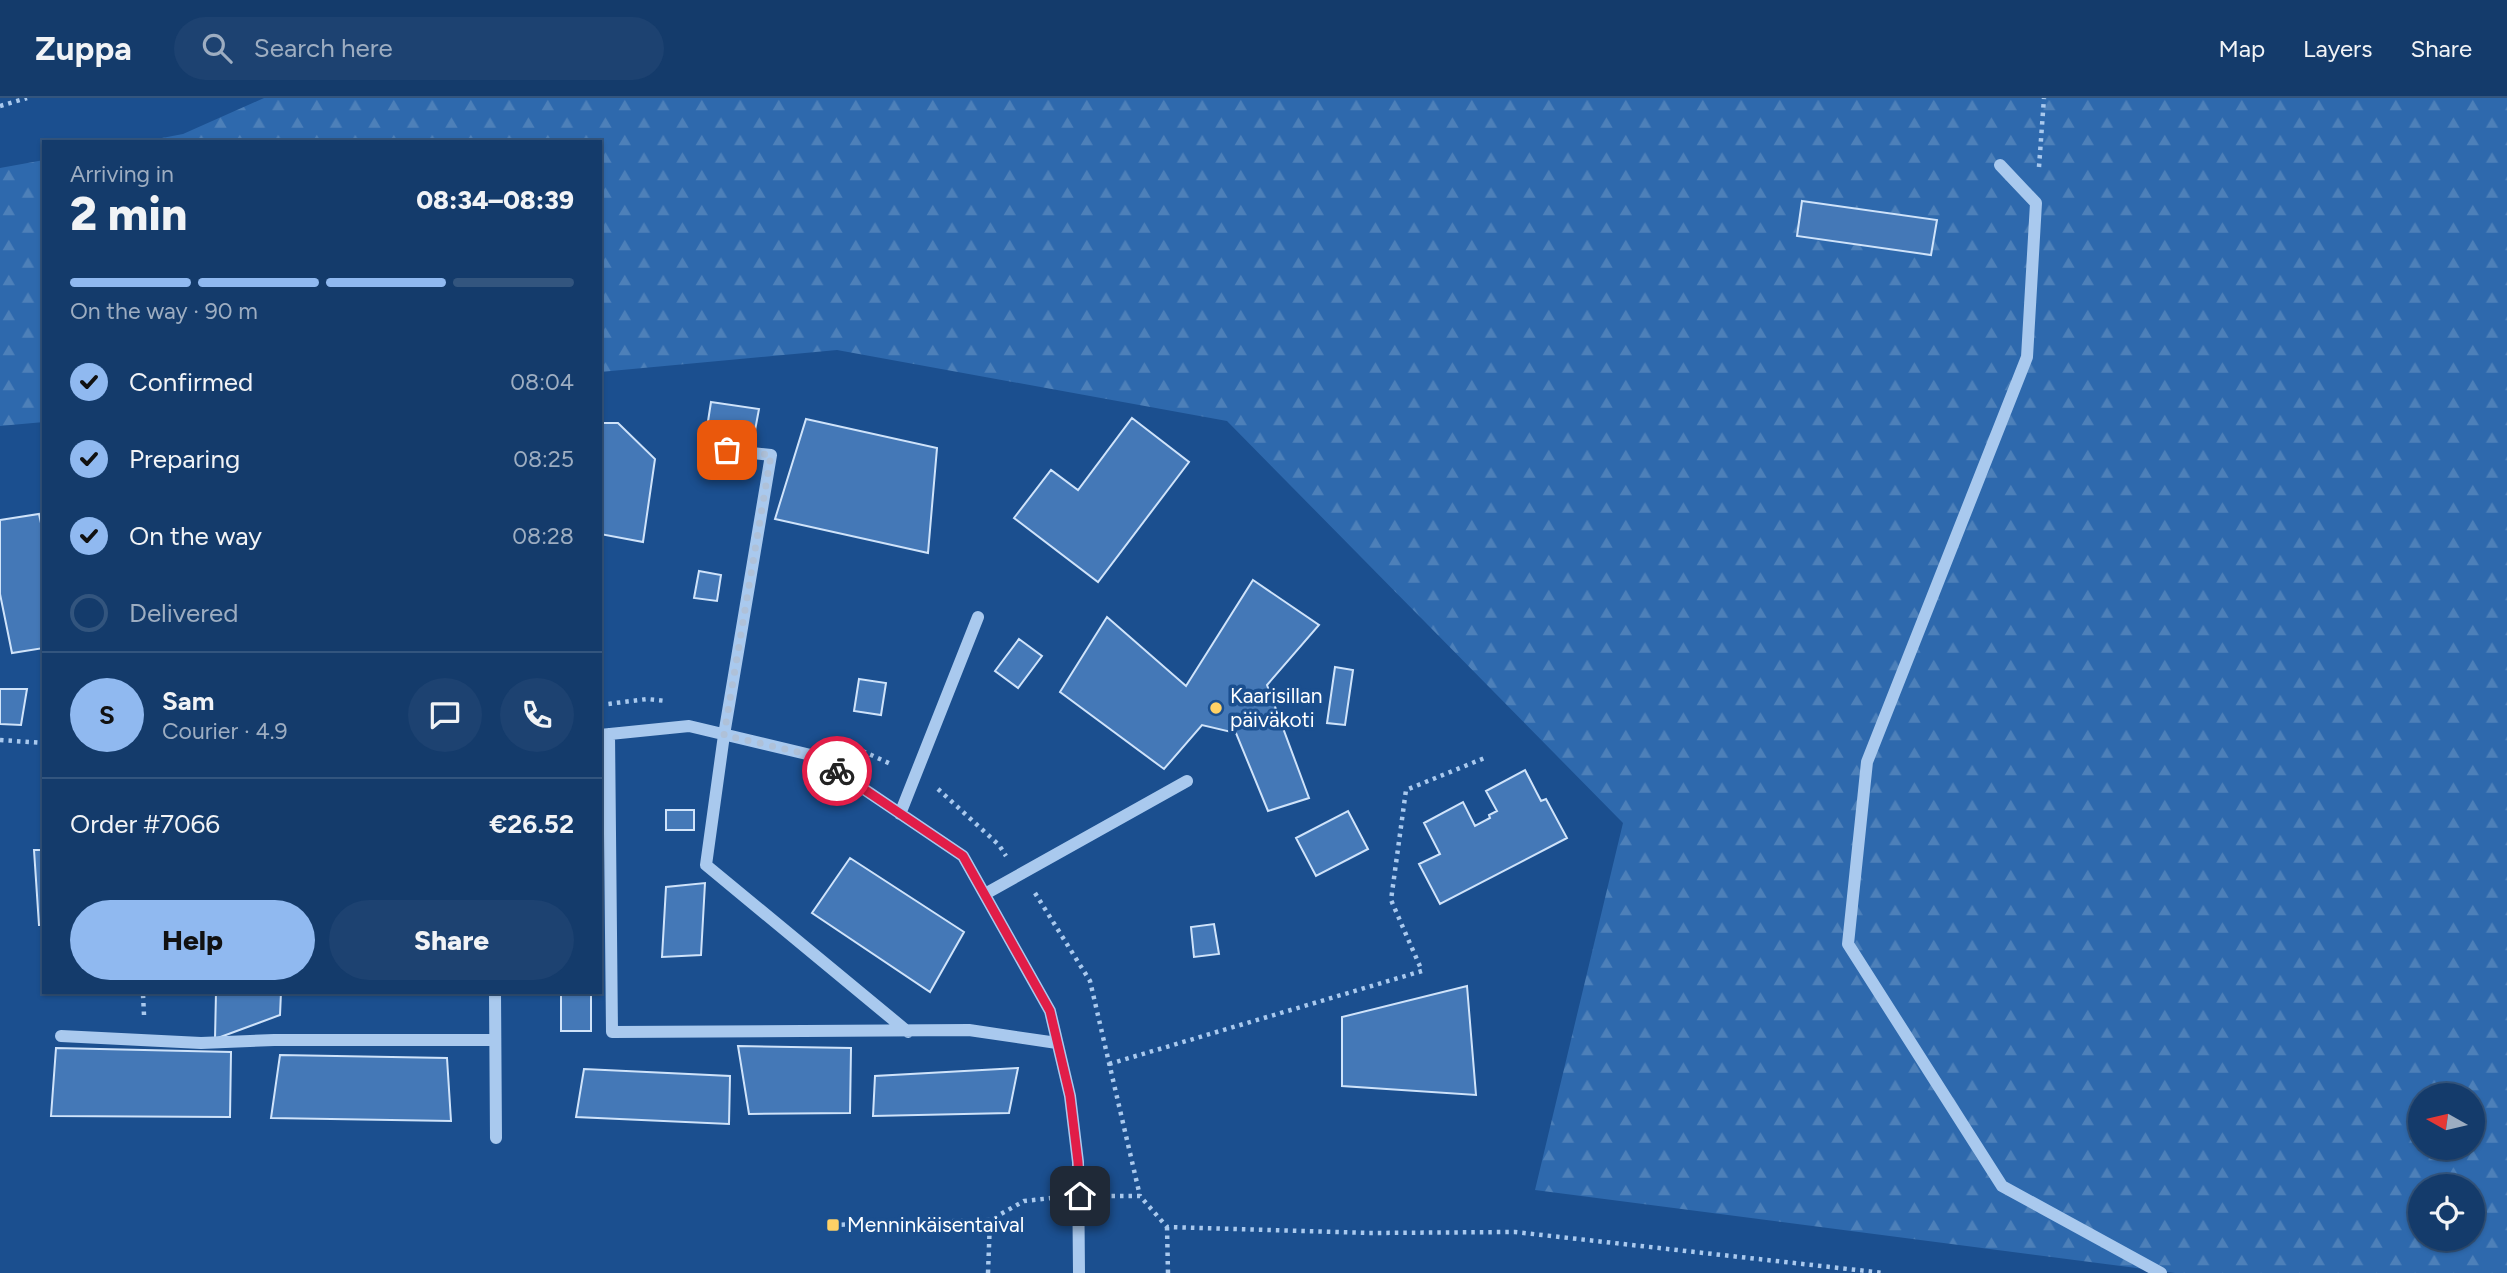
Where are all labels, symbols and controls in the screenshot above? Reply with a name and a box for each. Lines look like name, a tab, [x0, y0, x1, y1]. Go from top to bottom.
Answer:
search box	[174, 17, 664, 80]
text: Zuppa	[35, 29, 132, 68]
icon: search	[198, 29, 236, 67]
text: Search here	[254, 32, 393, 64]
text: Map	[2218, 34, 2265, 63]
text: Layers	[2303, 34, 2372, 63]
text: Share	[2410, 34, 2472, 63]
text: Arriving in	[70, 160, 174, 188]
text: 08:34–08:39	[416, 184, 574, 216]
text: 2 min	[70, 186, 187, 242]
text: On the way · 90 m	[70, 297, 258, 325]
icon: check	[70, 363, 108, 401]
text: Confirmed	[129, 366, 253, 398]
text: 08:04	[510, 368, 574, 396]
pin	[697, 420, 757, 480]
icon: bag	[708, 431, 746, 469]
icon: check	[70, 440, 108, 478]
text: Preparing	[129, 443, 240, 475]
text: 08:25	[513, 445, 574, 473]
icon: check	[70, 517, 108, 555]
text: On the way	[129, 520, 262, 552]
text: 08:28	[512, 522, 574, 550]
text: Delivered	[129, 597, 238, 629]
button: chat	[408, 678, 482, 752]
button: phone	[500, 678, 574, 752]
place label: Kaarisillan päiväkoti	[1230, 683, 1322, 732]
text: Sam	[162, 685, 214, 717]
text: S	[99, 699, 115, 731]
marker: Kaarisillan päiväkoti	[1208, 700, 1224, 716]
text: Courier · 4.9	[162, 717, 288, 745]
courier	[802, 736, 872, 806]
icon: bike	[818, 752, 856, 790]
text: Order #7066	[70, 808, 220, 840]
text: €26.52	[489, 808, 574, 840]
button: Help	[70, 900, 315, 980]
button: Share	[329, 900, 574, 980]
north arrow	[2408, 1083, 2485, 1160]
map controls	[2408, 1083, 2485, 1251]
pin	[1050, 1166, 1110, 1226]
button: locate	[2408, 1174, 2485, 1251]
icon: home	[1061, 1177, 1099, 1215]
place label: Menninkäisentaival	[847, 1212, 1024, 1237]
marker: Menninkäisentaival	[825, 1217, 841, 1233]

